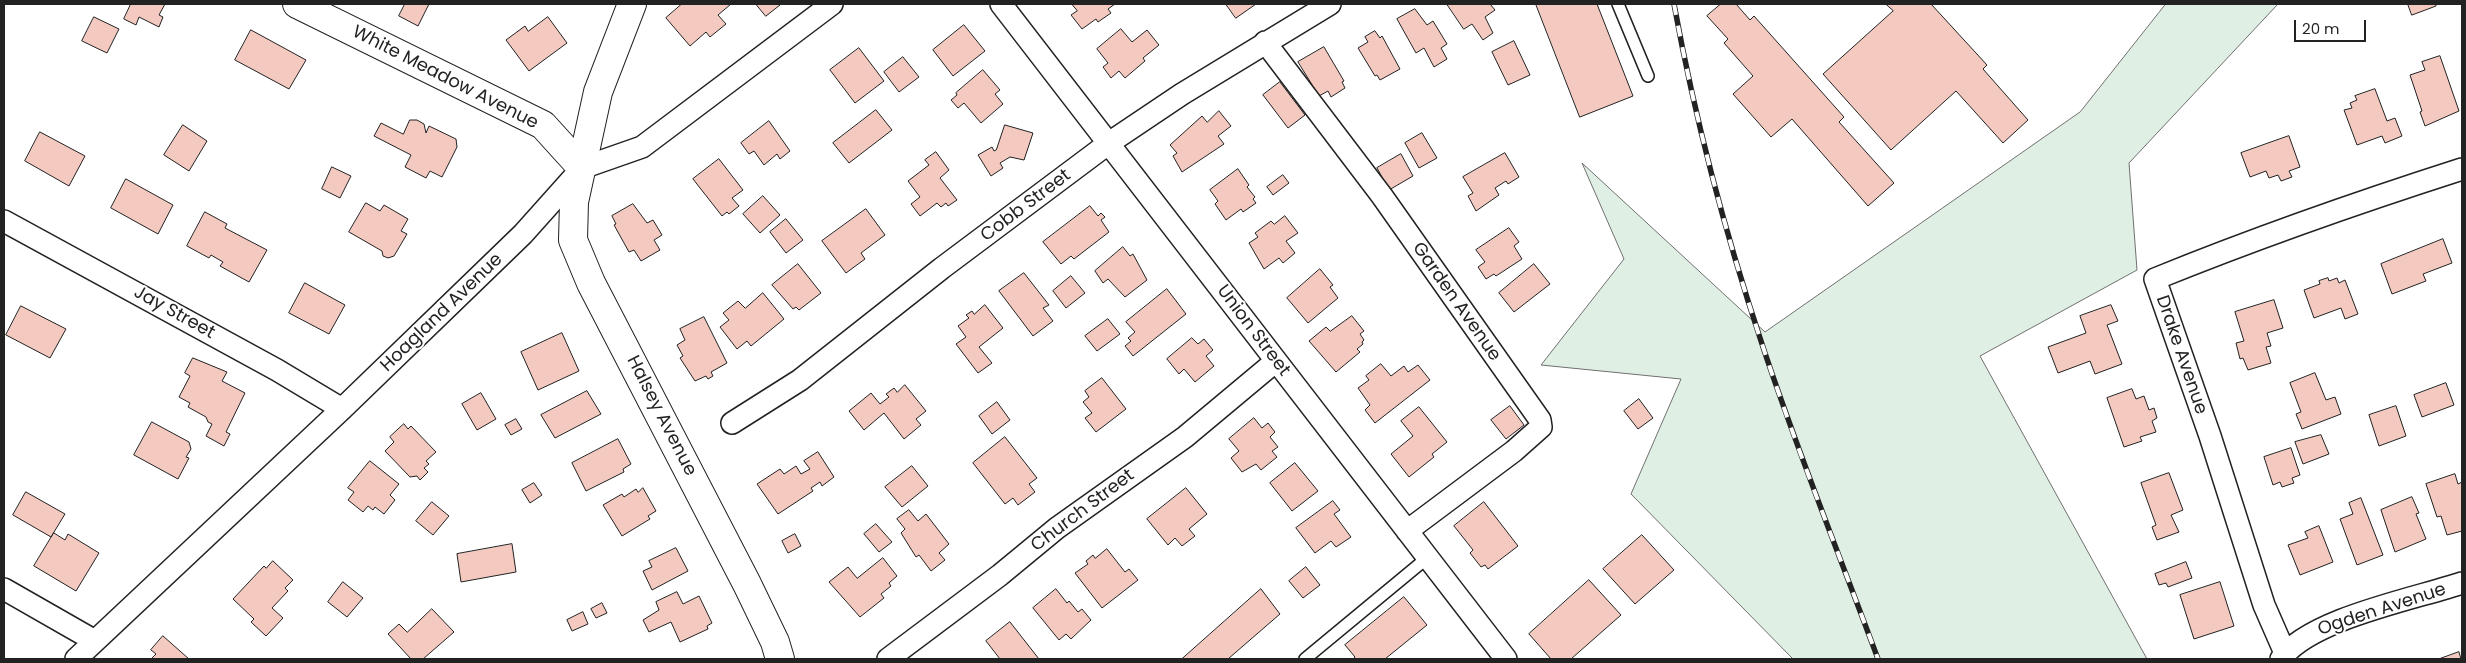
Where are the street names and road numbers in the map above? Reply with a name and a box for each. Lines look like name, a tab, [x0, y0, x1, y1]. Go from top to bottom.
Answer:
street label: White Meadow Avenue	[348, 22, 542, 134]
street label: Cobb Street	[977, 165, 1075, 247]
street label: Garden Avenue	[1407, 238, 1505, 366]
street label: Hoagland Avenue	[377, 249, 507, 377]
street label: Union Street	[1212, 281, 1294, 381]
street label: Jay Street	[130, 282, 218, 344]
street label: Drake Avenue	[2151, 293, 2211, 417]
street label: Halsey Avenue	[621, 352, 701, 480]
street label: Church Street	[1027, 465, 1139, 557]
street label: Ogden Avenue	[2315, 579, 2449, 641]

